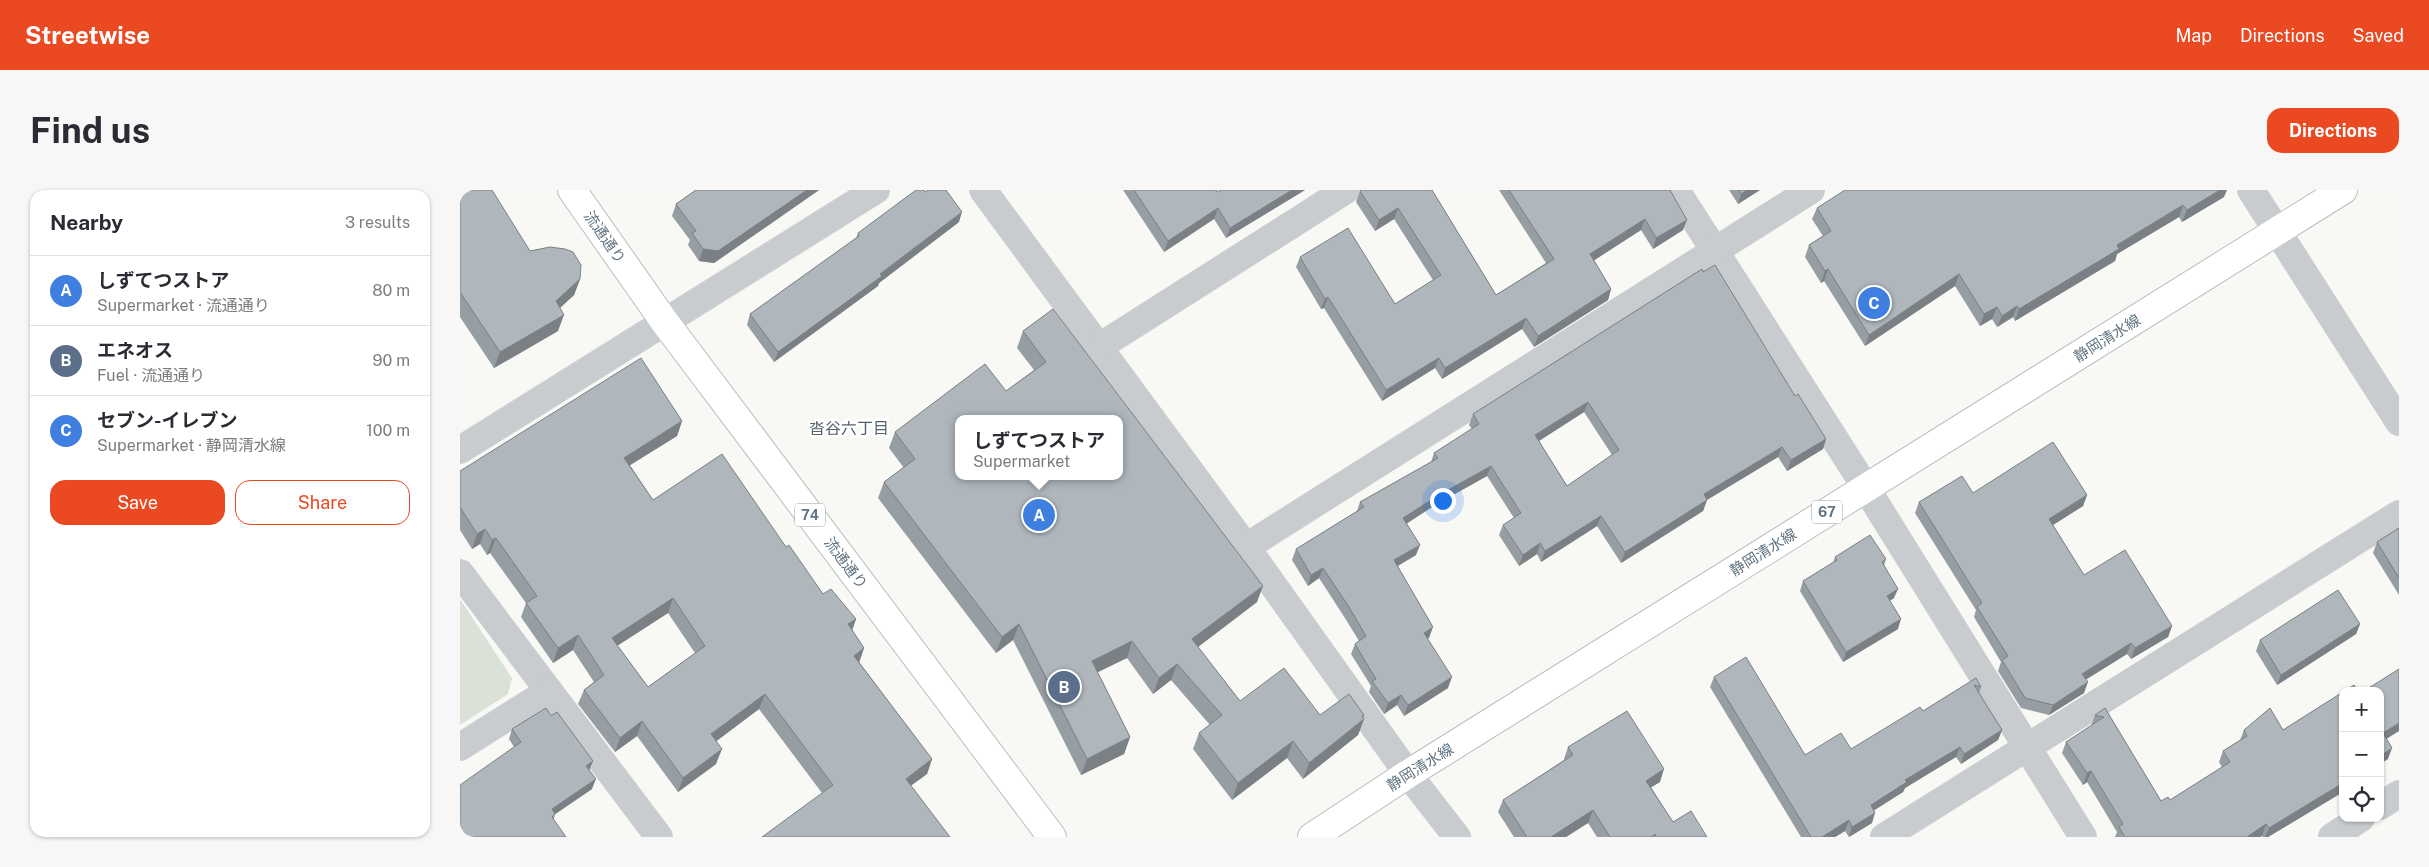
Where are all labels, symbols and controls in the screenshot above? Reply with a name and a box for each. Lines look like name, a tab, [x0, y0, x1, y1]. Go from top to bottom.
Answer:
text: Streetwise	[25, 21, 150, 49]
text: Map	[2175, 25, 2212, 46]
text: Directions	[2240, 25, 2325, 46]
text: Saved	[2353, 25, 2404, 46]
button: Directions	[2267, 108, 2399, 153]
text: Find us	[30, 110, 150, 151]
street label: 流通通り	[581, 208, 629, 266]
text: Nearby	[50, 210, 123, 235]
text: 3 results	[345, 213, 410, 232]
text: しずてつストア	[97, 269, 229, 291]
text: A	[60, 281, 72, 300]
text: 80 m	[372, 281, 410, 300]
pin: C	[1858, 284, 1890, 322]
text: Supermarket · 流通通り	[97, 296, 270, 315]
street label: 静岡清水線	[2071, 311, 2143, 365]
text: エネオス	[97, 339, 173, 361]
text: B	[61, 351, 71, 370]
text: 90 m	[373, 351, 410, 370]
text: Fuel · 流通通り	[97, 366, 205, 385]
text: セブン-イレブン	[97, 409, 237, 431]
popup	[955, 415, 1123, 480]
district label: 沓谷六丁目	[809, 419, 889, 438]
text: C	[60, 421, 72, 440]
text: 100 m	[366, 421, 410, 440]
text: しずてつストア	[973, 429, 1105, 451]
text: Supermarket · 静岡清水線	[97, 436, 286, 455]
text: Supermarket	[973, 452, 1070, 471]
button: Save	[50, 480, 225, 525]
button: Share	[235, 480, 410, 525]
your location	[1430, 488, 1456, 514]
pin: A	[1023, 496, 1055, 534]
road number: 67	[1812, 501, 1842, 524]
road number: 74	[795, 504, 825, 526]
street label: 静岡清水線	[1727, 525, 1799, 579]
street label: 流通通り	[821, 534, 871, 592]
pin: B	[1048, 668, 1080, 706]
map controls	[2339, 687, 2384, 822]
button: +	[2339, 687, 2384, 732]
button: −	[2339, 732, 2384, 777]
street label: 静岡清水線	[1384, 740, 1456, 794]
button: locate	[2339, 777, 2384, 822]

